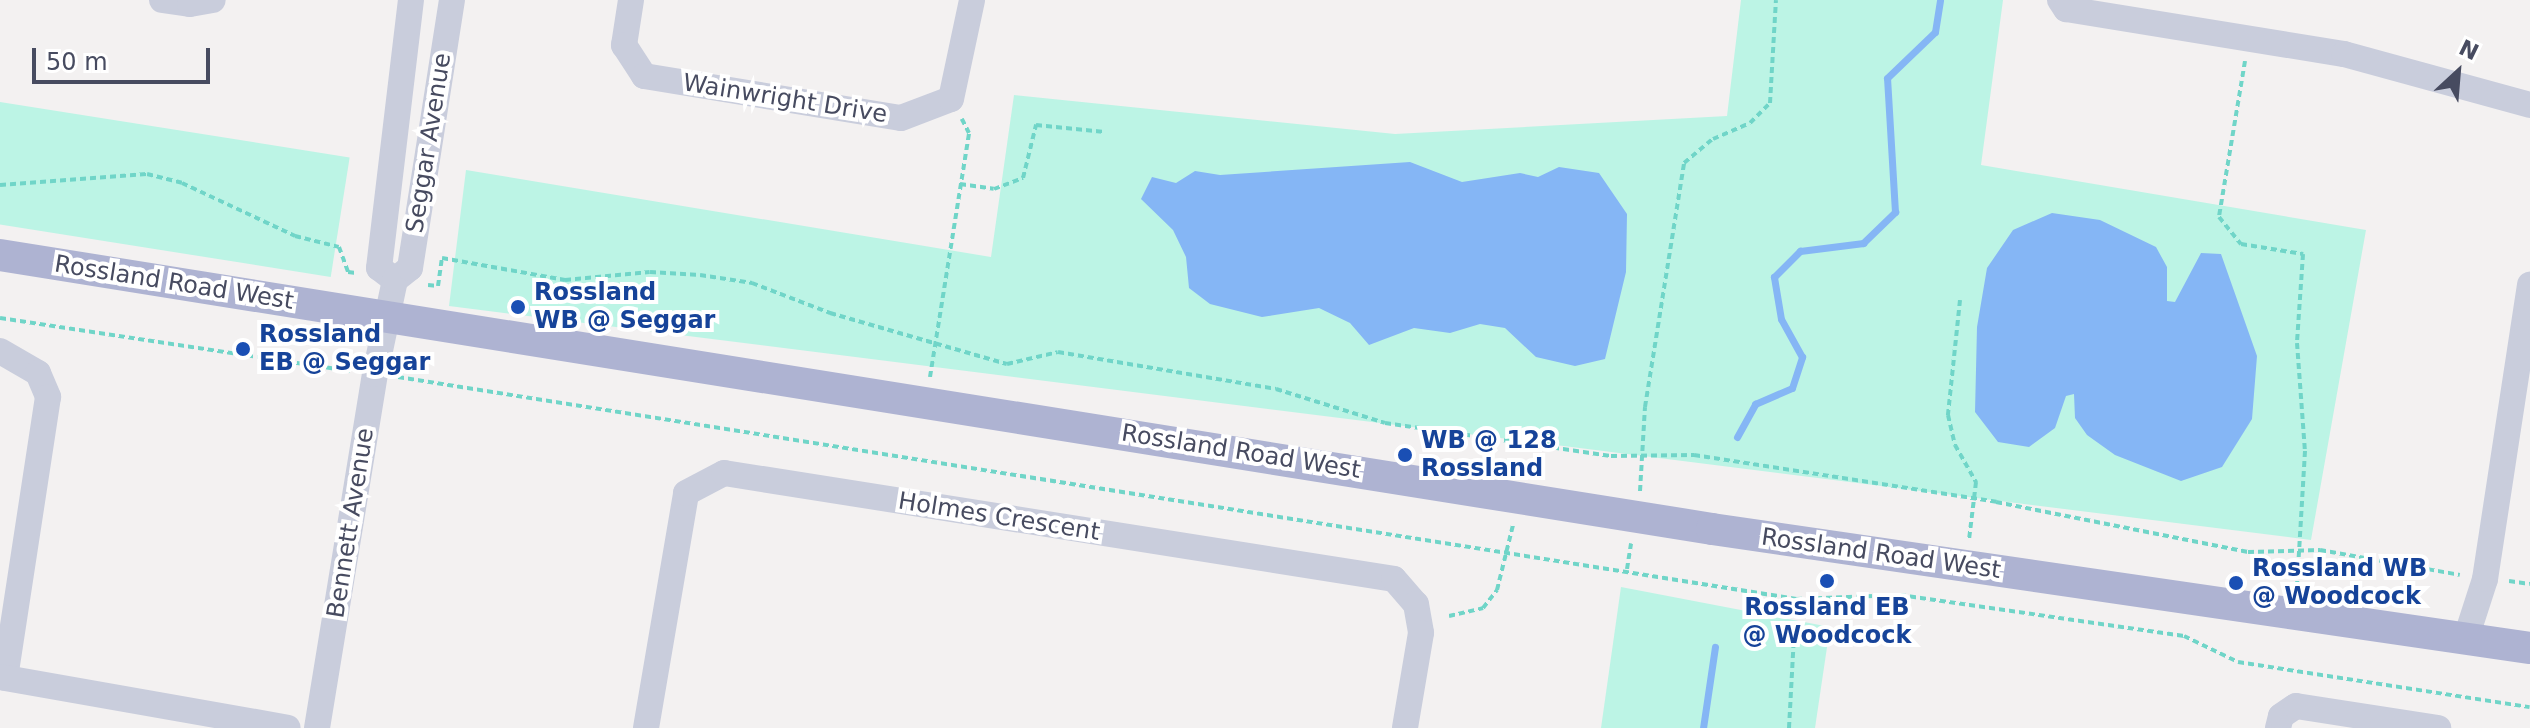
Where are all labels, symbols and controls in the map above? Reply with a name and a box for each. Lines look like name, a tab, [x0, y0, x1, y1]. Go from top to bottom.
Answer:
scale bar	[36, 32, 214, 82]
north arrow	[2418, 32, 2498, 112]
text: N	[2455, 35, 2482, 65]
text: 50 m	[46, 48, 108, 76]
street label: Seggar Avenue	[401, 51, 457, 235]
street label: Wainwright Drive	[681, 69, 889, 129]
street label: Rossland Road West	[52, 250, 296, 316]
place label: Rossland WB @ Seggar	[534, 279, 715, 335]
marker: Rossland WB @ Seggar	[509, 298, 527, 316]
place label: Rossland EB @ Seggar	[259, 321, 430, 377]
marker: Rossland EB @ Seggar	[234, 340, 252, 358]
street label: Rossland Road West	[1119, 419, 1363, 485]
street label: Bennett Avenue	[322, 426, 380, 620]
place label: WB @ 128 Rossland	[1421, 427, 1557, 483]
marker: WB @ 128 Rossland	[1396, 446, 1414, 464]
street label: Holmes Crescent	[896, 487, 1102, 547]
street label: Rossland Road West	[1759, 523, 2003, 585]
place label: Rossland WB @ Woodcock	[2252, 555, 2427, 611]
marker: Rossland EB @ Woodcock	[1818, 572, 1836, 590]
marker: Rossland WB @ Woodcock	[2227, 574, 2245, 592]
place label: Rossland EB @ Woodcock	[1742, 594, 1912, 650]

